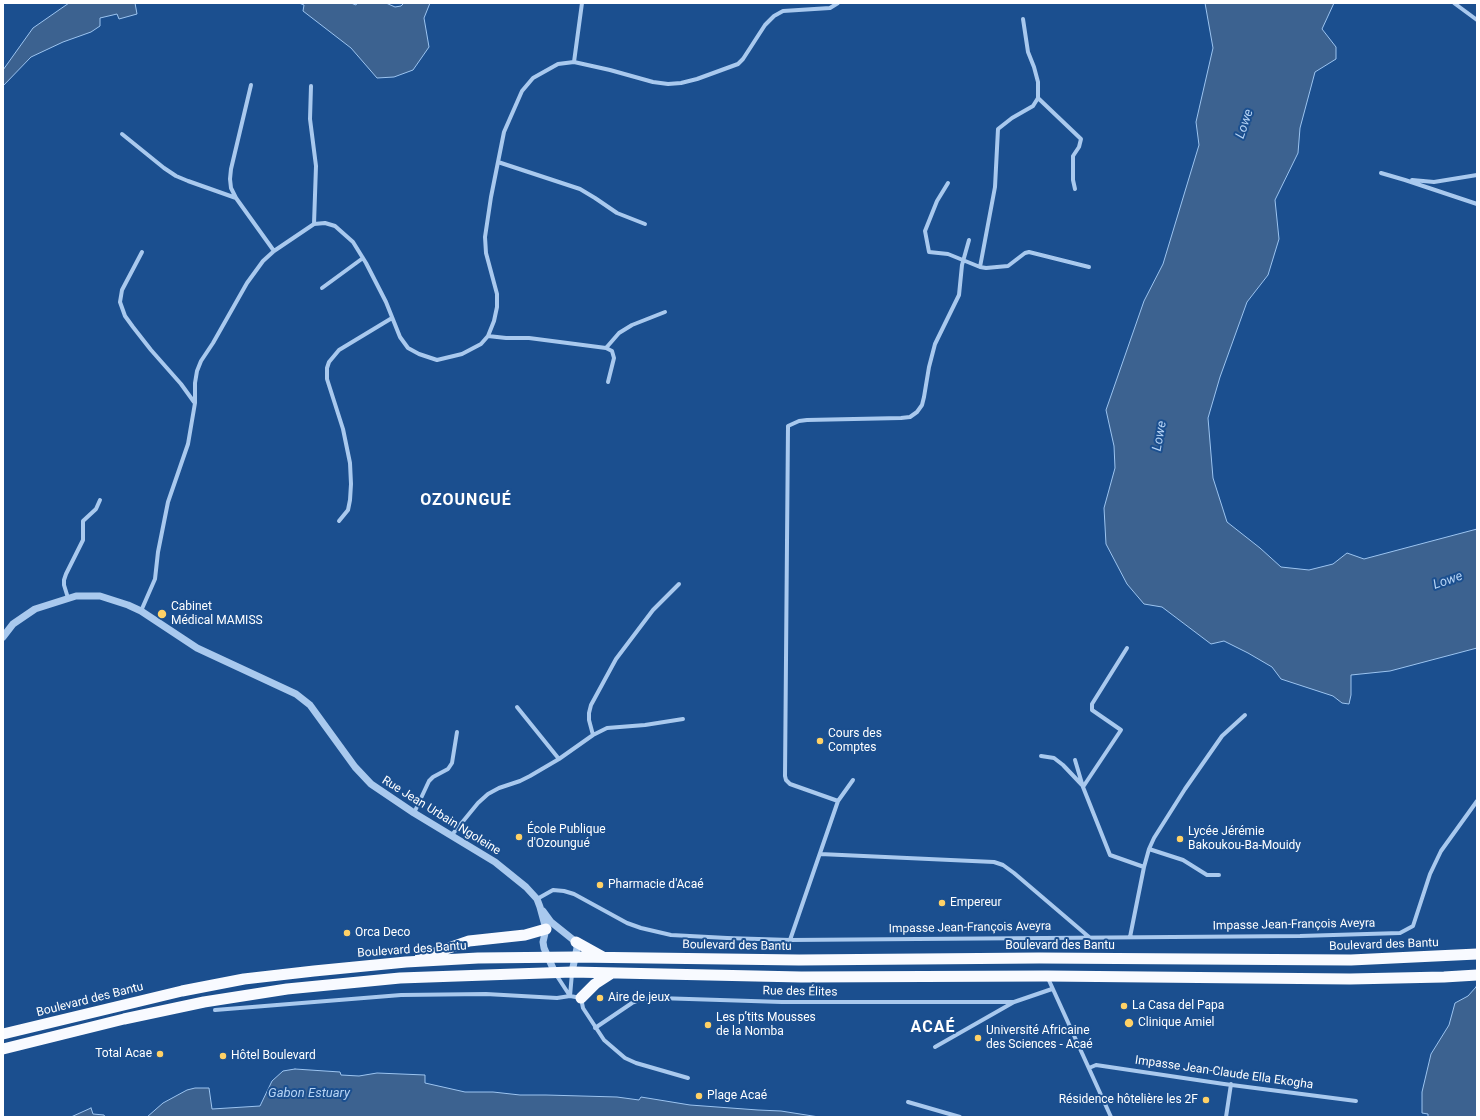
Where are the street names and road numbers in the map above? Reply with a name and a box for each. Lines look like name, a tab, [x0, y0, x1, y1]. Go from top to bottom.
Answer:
street label: Rue Jean Urbain Ngoleine	[379, 773, 503, 859]
street label: Impasse Jean-François Aveyra	[1213, 916, 1375, 934]
street label: Impasse Jean-François Aveyra	[889, 919, 1051, 937]
street label: Boulevard des Bantu	[1329, 936, 1439, 954]
street label: Boulevard des Bantu	[682, 938, 792, 954]
street label: Boulevard des Bantu	[357, 939, 467, 961]
street label: Boulevard des Bantu	[1005, 939, 1115, 953]
street label: Boulevard des Bantu	[35, 980, 145, 1020]
street label: Rue des Élites	[762, 984, 838, 1000]
street label: Impasse Jean-Claude Ella Ekogha	[1134, 1053, 1314, 1093]

